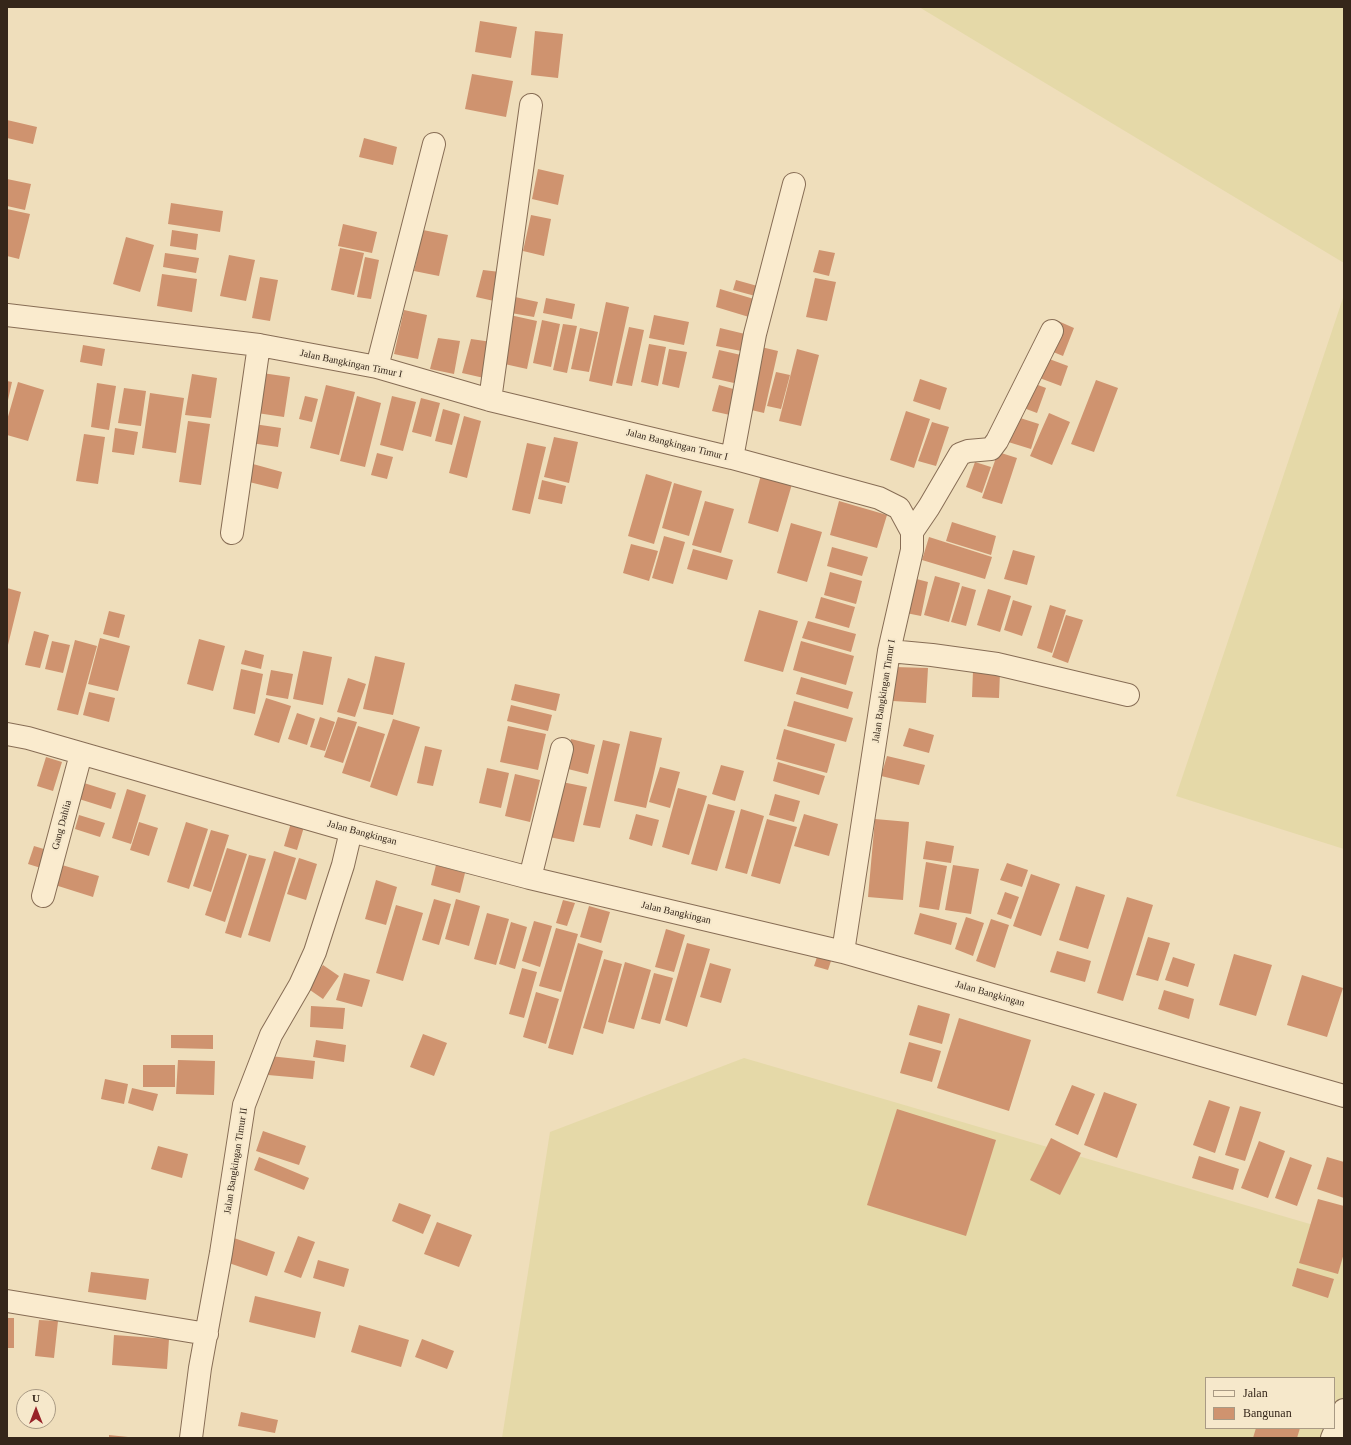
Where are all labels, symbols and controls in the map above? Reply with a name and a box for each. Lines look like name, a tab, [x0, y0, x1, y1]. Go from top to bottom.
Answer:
street label: Jalan Bangkingan Timur I	[299, 347, 403, 381]
street label: Jalan Bangkingan Timur I	[625, 427, 729, 463]
street label: Jalan Bangkingan Timur I	[870, 639, 898, 743]
street label: Gang Dahlia	[50, 799, 74, 851]
street label: Jalan Bangkingan	[326, 818, 398, 848]
street label: Jalan Bangkingan	[640, 899, 712, 927]
street label: Jalan Bangkingan	[954, 978, 1026, 1010]
street label: Jalan Bangkingan Timur II	[222, 1107, 250, 1215]
legend	[1205, 1377, 1335, 1429]
text: Jalan	[1243, 1386, 1268, 1400]
north arrow	[16, 1389, 56, 1429]
text: U	[32, 1392, 40, 1404]
text: Bangunan	[1243, 1406, 1292, 1420]

